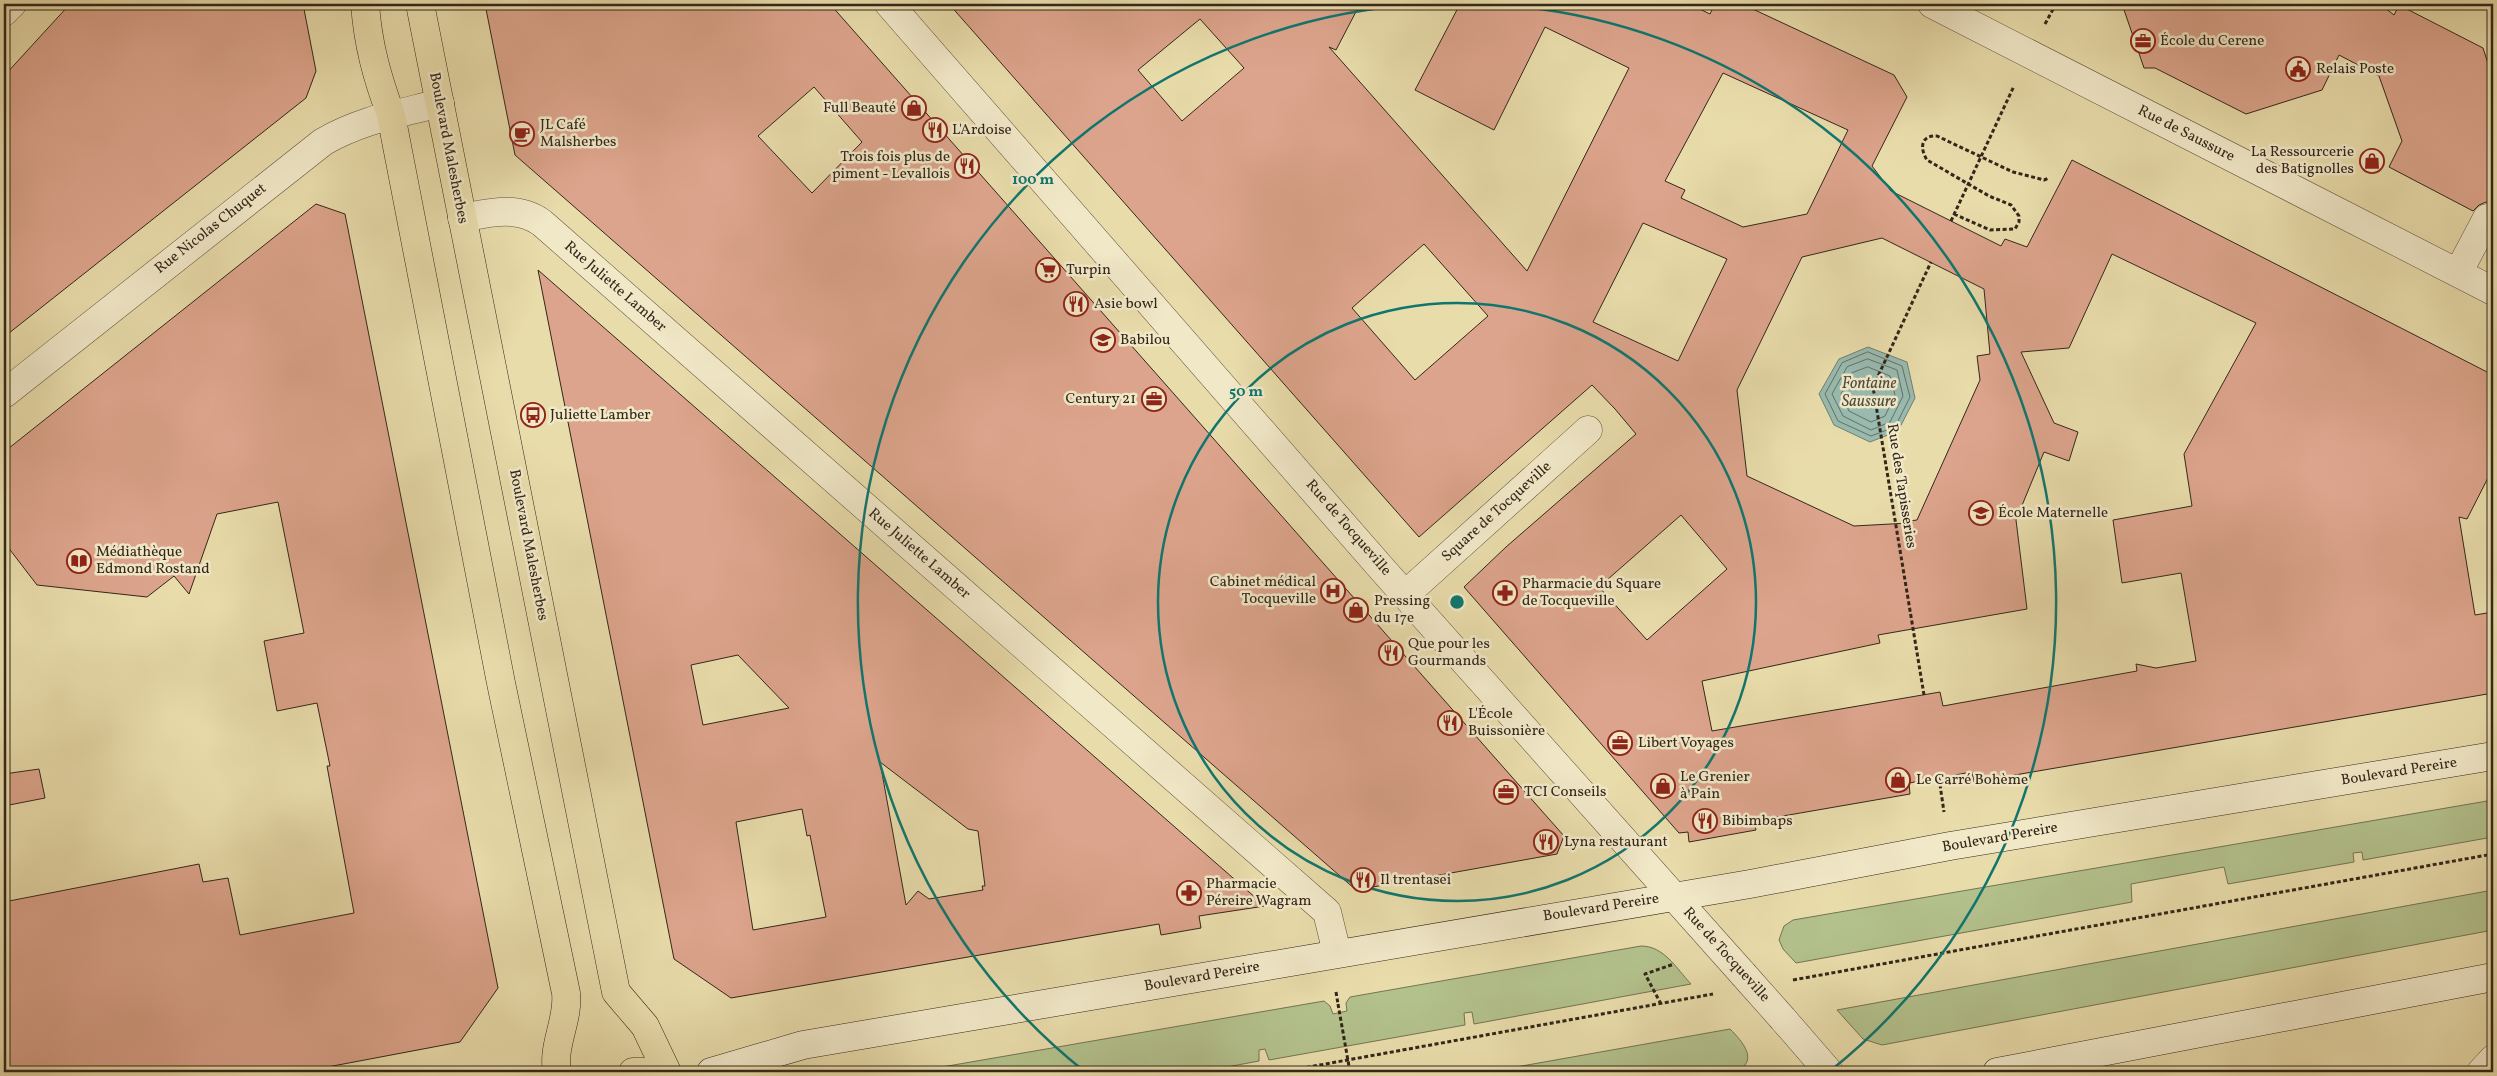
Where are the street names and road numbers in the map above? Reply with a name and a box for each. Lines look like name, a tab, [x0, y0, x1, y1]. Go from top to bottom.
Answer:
street label: Boulevard Malesherbes	[423, 70, 473, 226]
street label: Rue de Saussure	[2134, 101, 2238, 167]
street label: Rue Nicolas Chuquet	[151, 179, 271, 279]
street label: Rue Juliette Lamber	[559, 237, 671, 337]
street label: Rue des Tapisseries	[1881, 422, 1921, 550]
street label: Square de Tocqueville	[1437, 457, 1557, 567]
street label: Boulevard Malesherbes	[503, 467, 553, 623]
street label: Rue de Tocqueville	[1300, 475, 1396, 581]
street label: Rue Juliette Lamber	[863, 504, 975, 604]
street label: Boulevard Pereire	[2339, 752, 2459, 792]
street label: Boulevard Pereire	[1940, 817, 2060, 859]
street label: Boulevard Pereire	[1541, 888, 1661, 928]
street label: Rue de Tocqueville	[1678, 903, 1774, 1007]
street label: Boulevard Pereire	[1142, 956, 1262, 998]

